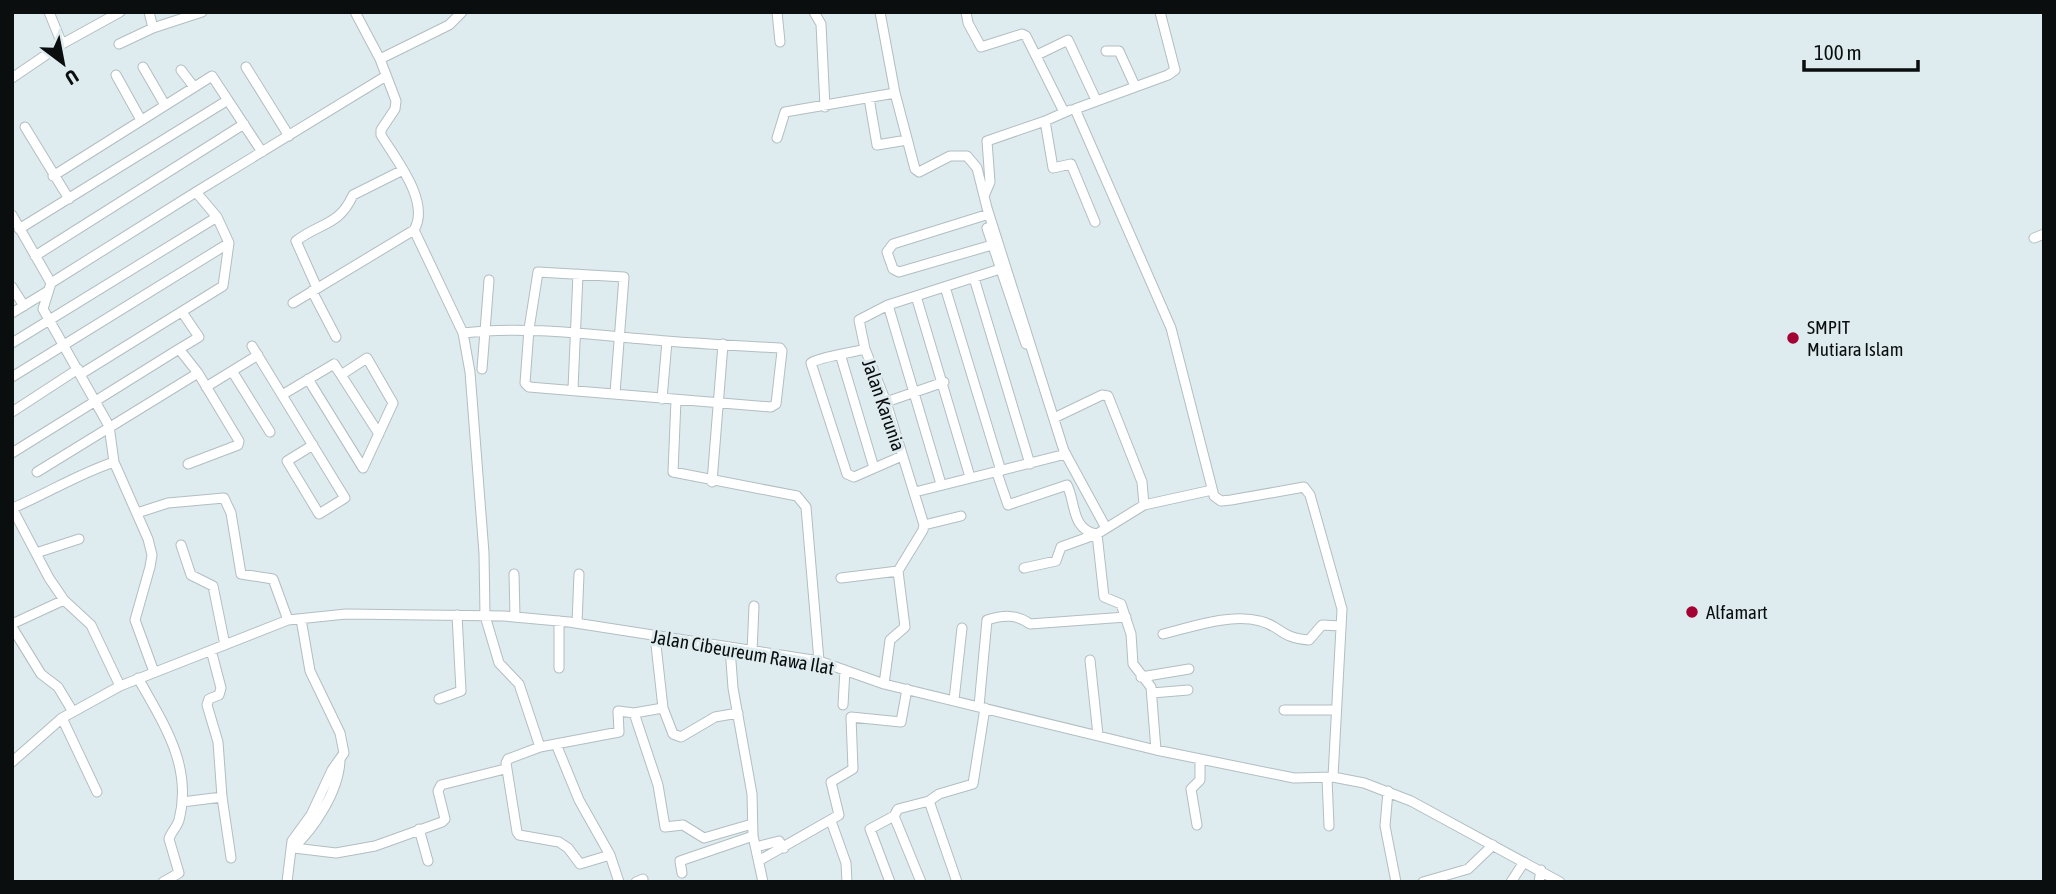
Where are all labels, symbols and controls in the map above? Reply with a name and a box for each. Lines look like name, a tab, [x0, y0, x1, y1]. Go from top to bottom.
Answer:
north arrow	[28, 28, 98, 98]
scale bar	[1804, 28, 1918, 72]
text: 100 m	[1814, 40, 1862, 64]
text: U	[61, 65, 83, 90]
place label: SMPIT Mutiara Islam	[1807, 316, 1903, 360]
marker: SMPIT Mutiara Islam	[1785, 330, 1801, 346]
street label: Jalan Karunia	[858, 356, 910, 454]
place label: Alfamart	[1706, 601, 1768, 623]
marker: Alfamart	[1684, 604, 1700, 620]
street label: Jalan Cibeureum Rawa Ilat	[650, 625, 836, 679]

